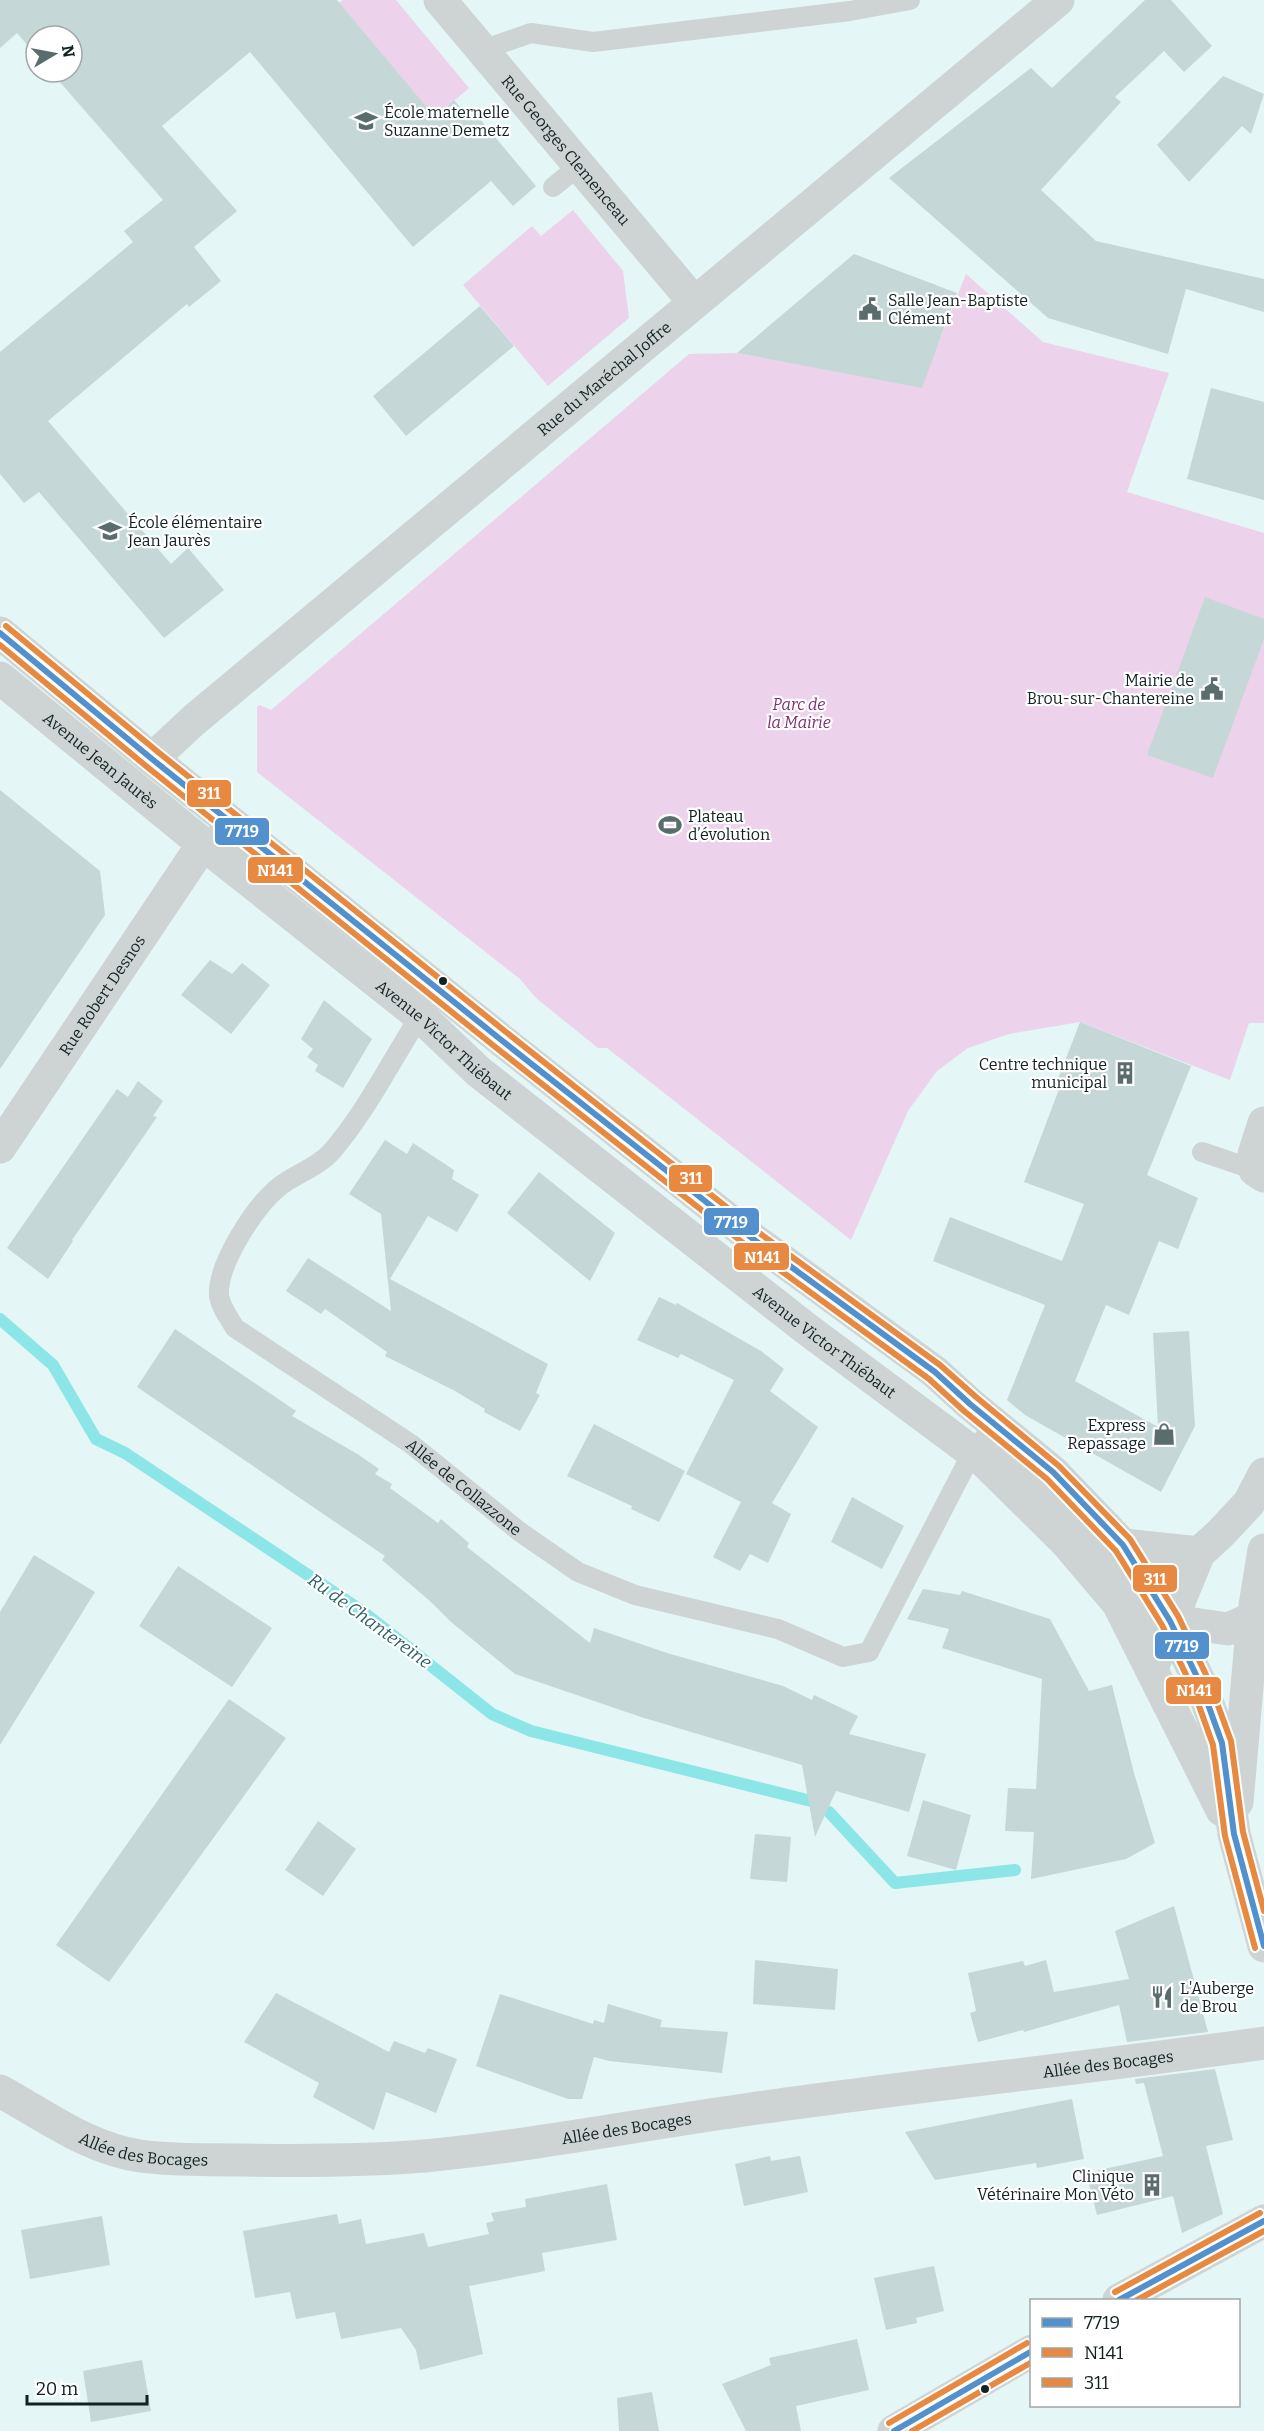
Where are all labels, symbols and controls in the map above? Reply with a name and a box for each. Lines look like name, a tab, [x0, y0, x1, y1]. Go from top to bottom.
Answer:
north arrow	[24, 24, 84, 84]
text: N	[58, 44, 79, 59]
street label: Rue Georges Clemenceau	[497, 72, 634, 229]
place label: École maternelle Suzanne Demetz	[384, 102, 510, 140]
school or university icon: École maternelle Suzanne Demetz	[353, 108, 379, 134]
place label: Salle Jean-Baptiste Clément	[888, 291, 1028, 328]
public building icon: Salle Jean-Baptiste Clément	[857, 296, 883, 322]
street label: Rue du Maréchal Joffre	[534, 318, 675, 440]
place label: École élémentaire Jean Jaurès	[127, 512, 262, 550]
school or university icon: École élémentaire Jean Jaurès	[97, 518, 123, 544]
place label: Mairie de Brou-sur-Chantereine	[1027, 671, 1194, 708]
public building icon: Mairie de Brou-sur-Chantereine	[1199, 676, 1225, 702]
park label: Parc de la Mairie	[767, 695, 831, 732]
street label: Avenue Jean Jaurès	[39, 708, 161, 813]
line badge: 311	[186, 779, 232, 808]
text: 311	[197, 784, 221, 803]
place label: Plateau d’évolution	[688, 807, 770, 844]
sports icon: Plateau d’évolution	[657, 812, 683, 838]
line badge: 7719	[214, 817, 270, 846]
text: 7719	[225, 822, 259, 841]
line badge: N141	[247, 856, 304, 884]
text: N141	[257, 861, 293, 880]
street label: Rue Robert Desnos	[55, 932, 149, 1059]
unlabelled marker	[437, 975, 449, 987]
street label: Avenue Victor Thiébaut	[372, 976, 516, 1104]
place label: Centre technique municipal	[979, 1055, 1107, 1092]
building icon: Centre technique municipal	[1112, 1060, 1138, 1086]
line badge: 311	[668, 1164, 713, 1193]
text: 311	[679, 1169, 703, 1188]
line badge: 7719	[703, 1207, 760, 1236]
text: 7719	[714, 1213, 748, 1232]
line badge: N141	[733, 1242, 790, 1271]
text: N141	[744, 1248, 780, 1267]
street label: Avenue Victor Thiébaut	[749, 1282, 900, 1402]
place label: Express Repassage	[1067, 1416, 1146, 1453]
shop icon: Express Repassage	[1151, 1421, 1177, 1447]
street label: Allée de Collazzone	[402, 1435, 525, 1540]
line badge: 311	[1132, 1564, 1178, 1593]
water label: Ru de Chantereine	[304, 1569, 436, 1673]
text: 311	[1143, 1570, 1167, 1589]
line badge: 7719	[1154, 1631, 1210, 1660]
text: 7719	[1165, 1637, 1199, 1656]
line badge: N141	[1165, 1676, 1222, 1705]
text: N141	[1176, 1681, 1212, 1700]
place label: L'Auberge de Brou	[1180, 1979, 1254, 2016]
restaurant icon: L'Auberge de Brou	[1149, 1984, 1175, 2010]
street label: Allée des Bocages	[1042, 2047, 1175, 2082]
street label: Allée des Bocages	[560, 2109, 693, 2148]
street label: Allée des Bocages	[76, 2128, 208, 2170]
place label: Clinique Vétérinaire Mon Véto	[977, 2167, 1134, 2204]
building icon: Clinique Vétérinaire Mon Véto	[1139, 2172, 1165, 2198]
legend	[1030, 2299, 1240, 2407]
text: 7719	[1084, 2312, 1120, 2334]
text: N141	[1084, 2342, 1124, 2364]
scale bar	[27, 2368, 147, 2406]
text: 311	[1084, 2372, 1110, 2394]
text: 20 m	[36, 2378, 78, 2400]
unlabelled marker	[979, 2383, 991, 2395]

